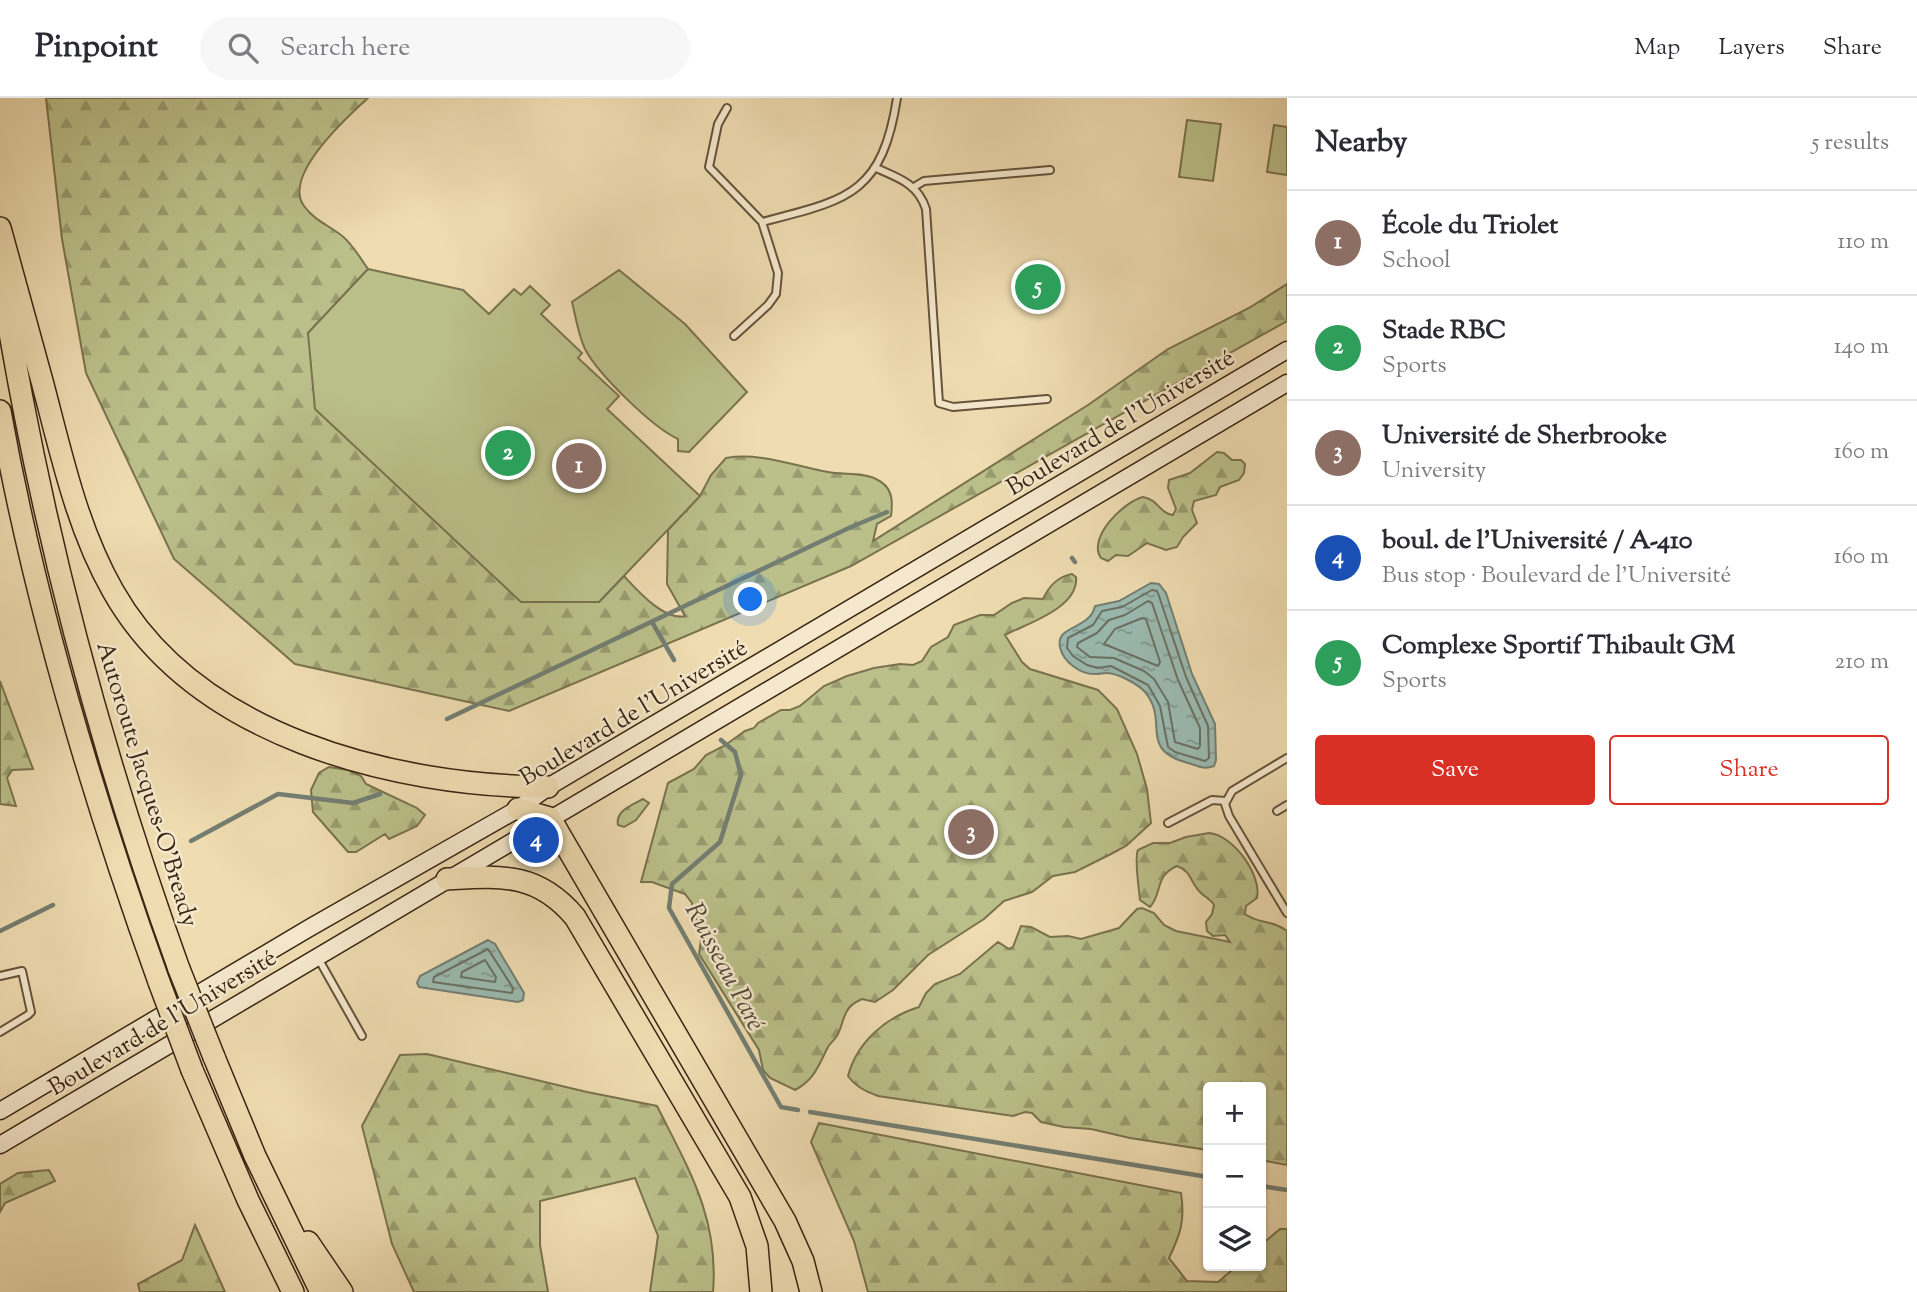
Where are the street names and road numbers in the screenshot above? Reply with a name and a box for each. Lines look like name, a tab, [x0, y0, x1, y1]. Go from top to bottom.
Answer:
street label: Boulevard de l'Université	[1001, 342, 1242, 505]
street label: Boulevard de l'Université	[514, 632, 755, 795]
street label: Autoroute Jacques-O'Bready	[86, 638, 206, 931]
street label: Boulevard de l'Université	[43, 942, 284, 1105]

